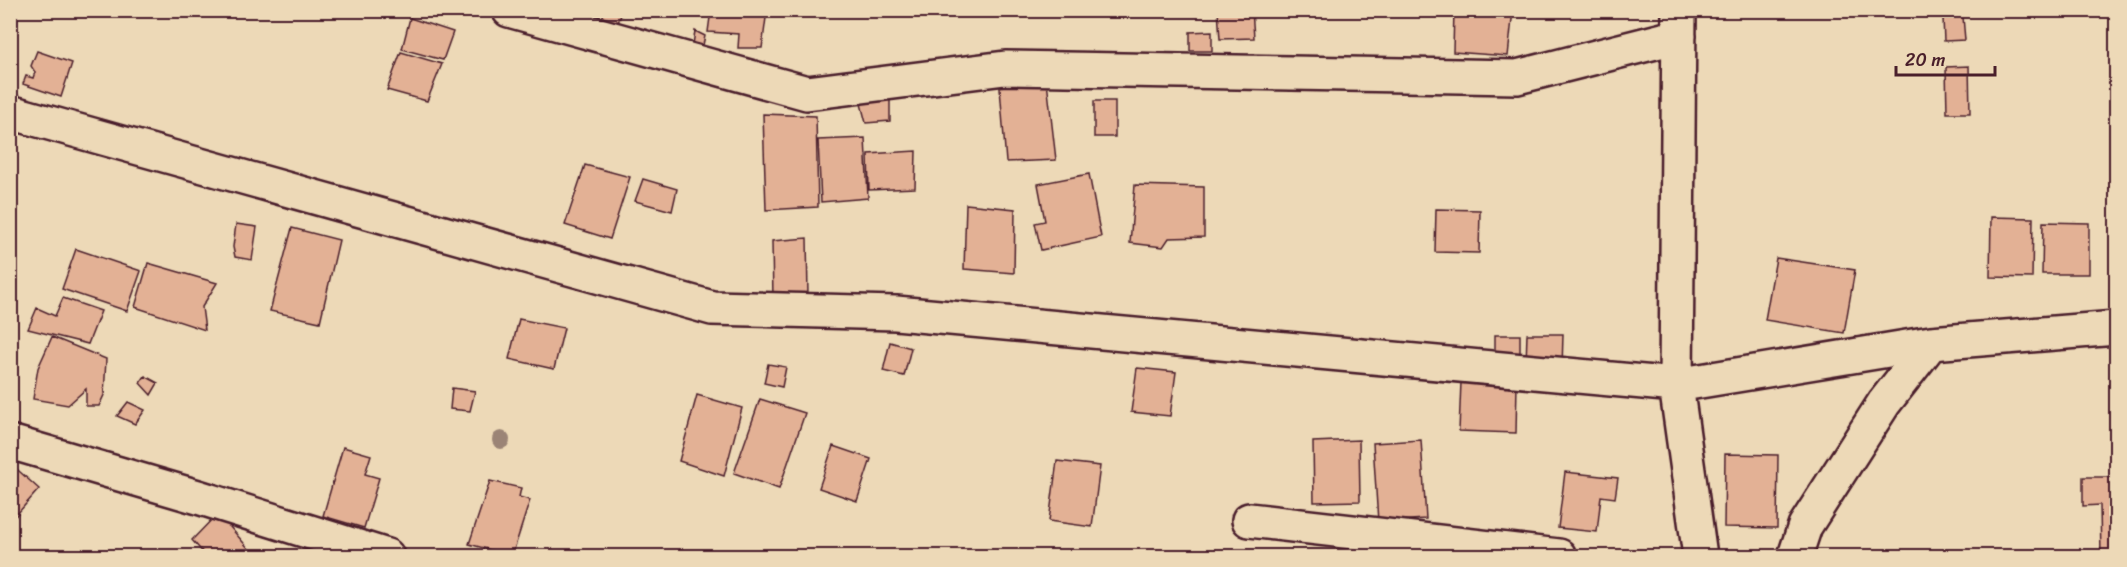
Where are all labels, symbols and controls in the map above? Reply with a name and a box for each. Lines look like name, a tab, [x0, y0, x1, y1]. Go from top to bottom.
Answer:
scale bar	[1896, 39, 1995, 77]
text: 20 m	[1905, 44, 1945, 76]

